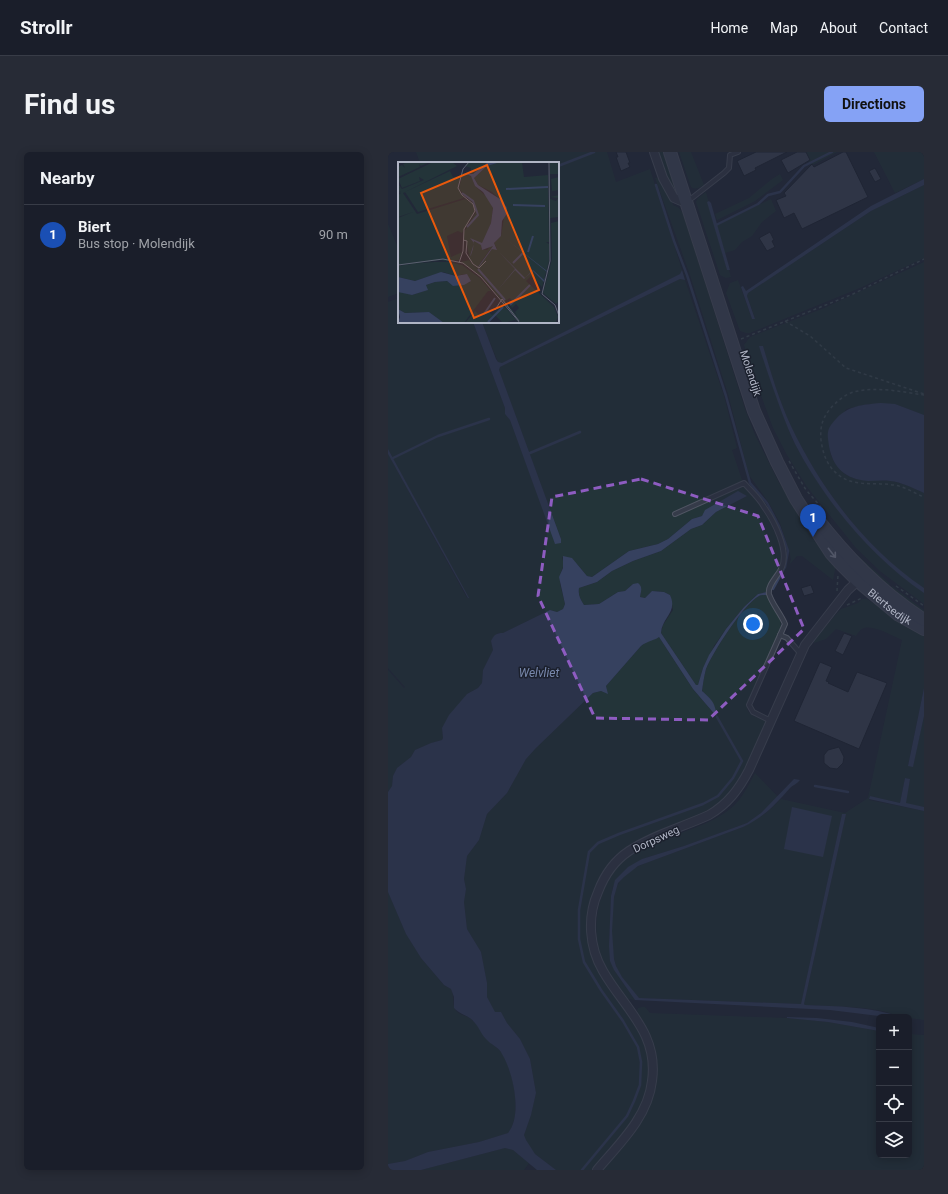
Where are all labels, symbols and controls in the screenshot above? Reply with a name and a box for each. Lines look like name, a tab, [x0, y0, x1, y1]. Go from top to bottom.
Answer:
text: Strollr	[20, 16, 73, 39]
text: Home	[710, 20, 748, 36]
text: Map	[770, 20, 798, 36]
text: About	[820, 20, 857, 36]
text: Contact	[879, 20, 928, 36]
button: Directions	[824, 86, 924, 122]
text: Find us	[24, 88, 115, 121]
inset map	[398, 162, 559, 323]
text: Nearby	[40, 168, 95, 188]
text: Biert	[78, 218, 111, 236]
text: 1	[49, 227, 57, 242]
text: 90 m	[319, 227, 348, 242]
text: Bus stop · Molendijk	[78, 236, 195, 251]
street label: Molendijk	[737, 349, 764, 398]
pin: 1	[800, 504, 826, 537]
one-way arrow	[828, 548, 836, 559]
street label: Biertsedijk	[865, 586, 914, 628]
your location	[743, 614, 763, 634]
water label: Welvliet	[519, 666, 559, 680]
street label: Dorpsweg	[631, 823, 681, 856]
map controls	[876, 1014, 912, 1158]
button: +	[876, 1014, 912, 1050]
button: −	[876, 1050, 912, 1086]
button: locate	[876, 1086, 912, 1122]
button: layers	[876, 1122, 912, 1158]

